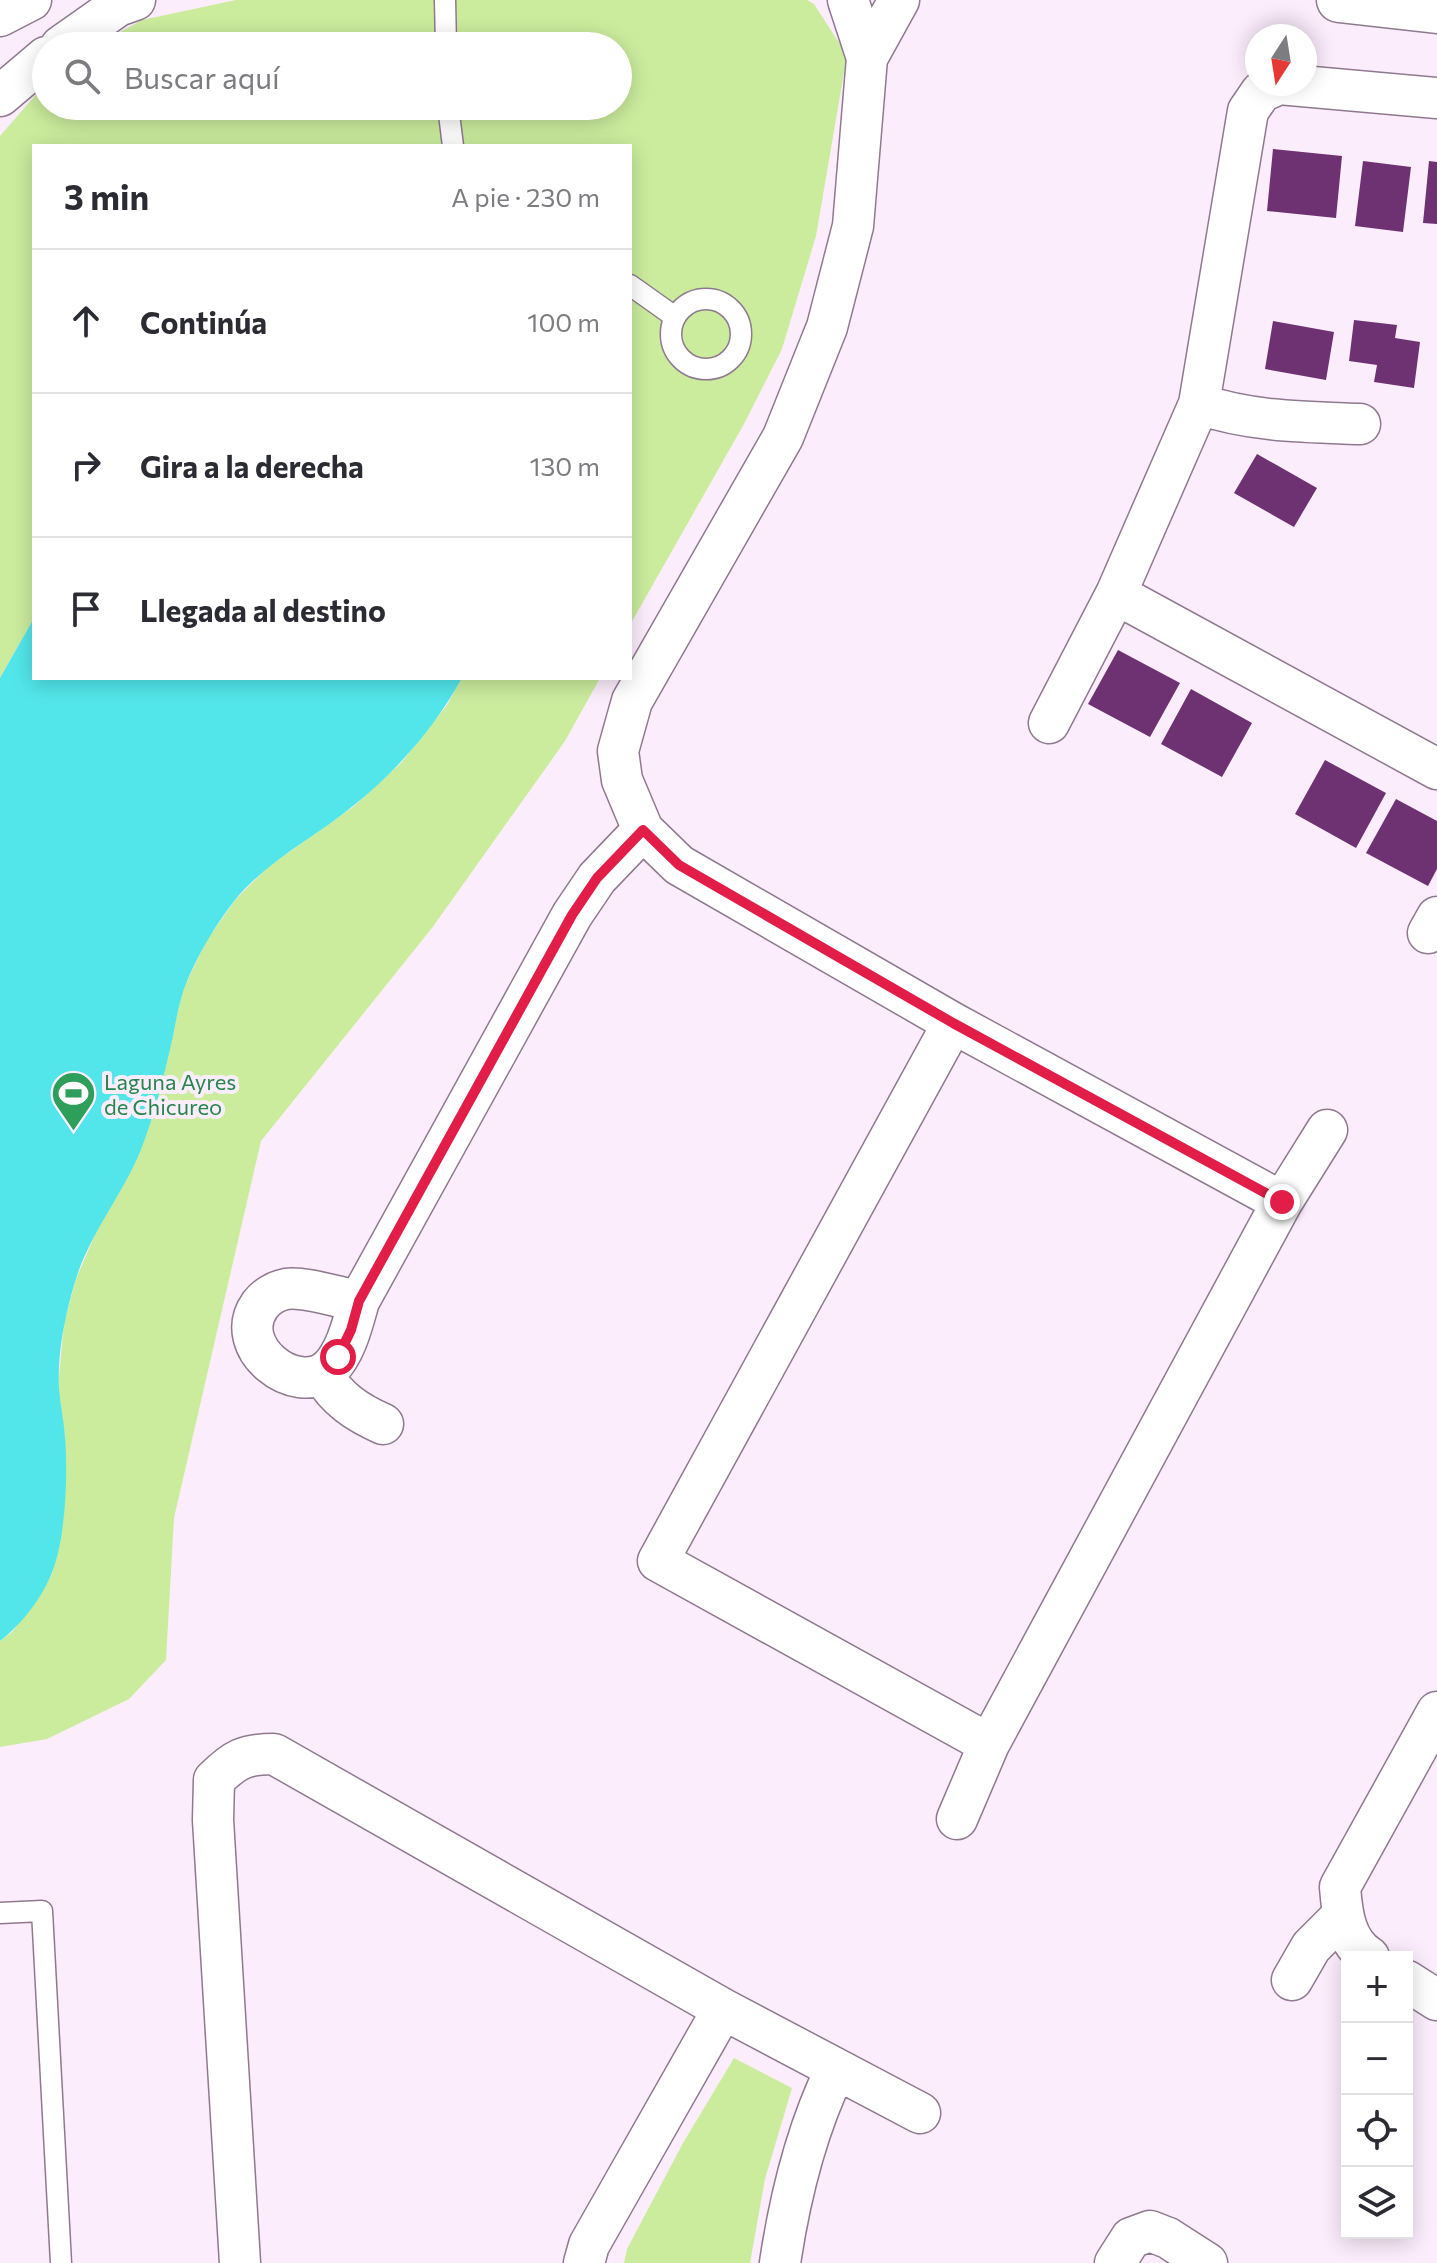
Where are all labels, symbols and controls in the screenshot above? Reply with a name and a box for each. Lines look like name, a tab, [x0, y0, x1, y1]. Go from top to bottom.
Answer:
north arrow	[1245, 24, 1317, 96]
search box	[32, 32, 632, 120]
icon: search	[60, 54, 104, 98]
text: Buscar aquí	[124, 58, 280, 95]
text: 3 min	[64, 175, 149, 217]
text: A pie · 230 m	[451, 181, 600, 212]
icon: ahead	[64, 299, 108, 343]
text: Continúa	[140, 303, 267, 340]
text: 100 m	[527, 306, 600, 337]
icon: right	[64, 443, 108, 487]
text: Gira a la derecha	[140, 447, 364, 484]
text: 130 m	[529, 450, 600, 481]
icon: arrive	[64, 587, 108, 631]
text: Llegada al destino	[140, 591, 386, 628]
place label: Laguna Ayres de Chicureo	[104, 1068, 236, 1120]
sports icon: Laguna Ayres de Chicureo	[49, 1070, 97, 1133]
route end	[1264, 1184, 1300, 1220]
route start	[320, 1339, 356, 1375]
map controls	[1341, 1951, 1413, 2239]
button: +	[1341, 1951, 1413, 2023]
button: −	[1341, 2023, 1413, 2095]
button: locate	[1341, 2095, 1413, 2167]
button: layers	[1341, 2167, 1413, 2239]

